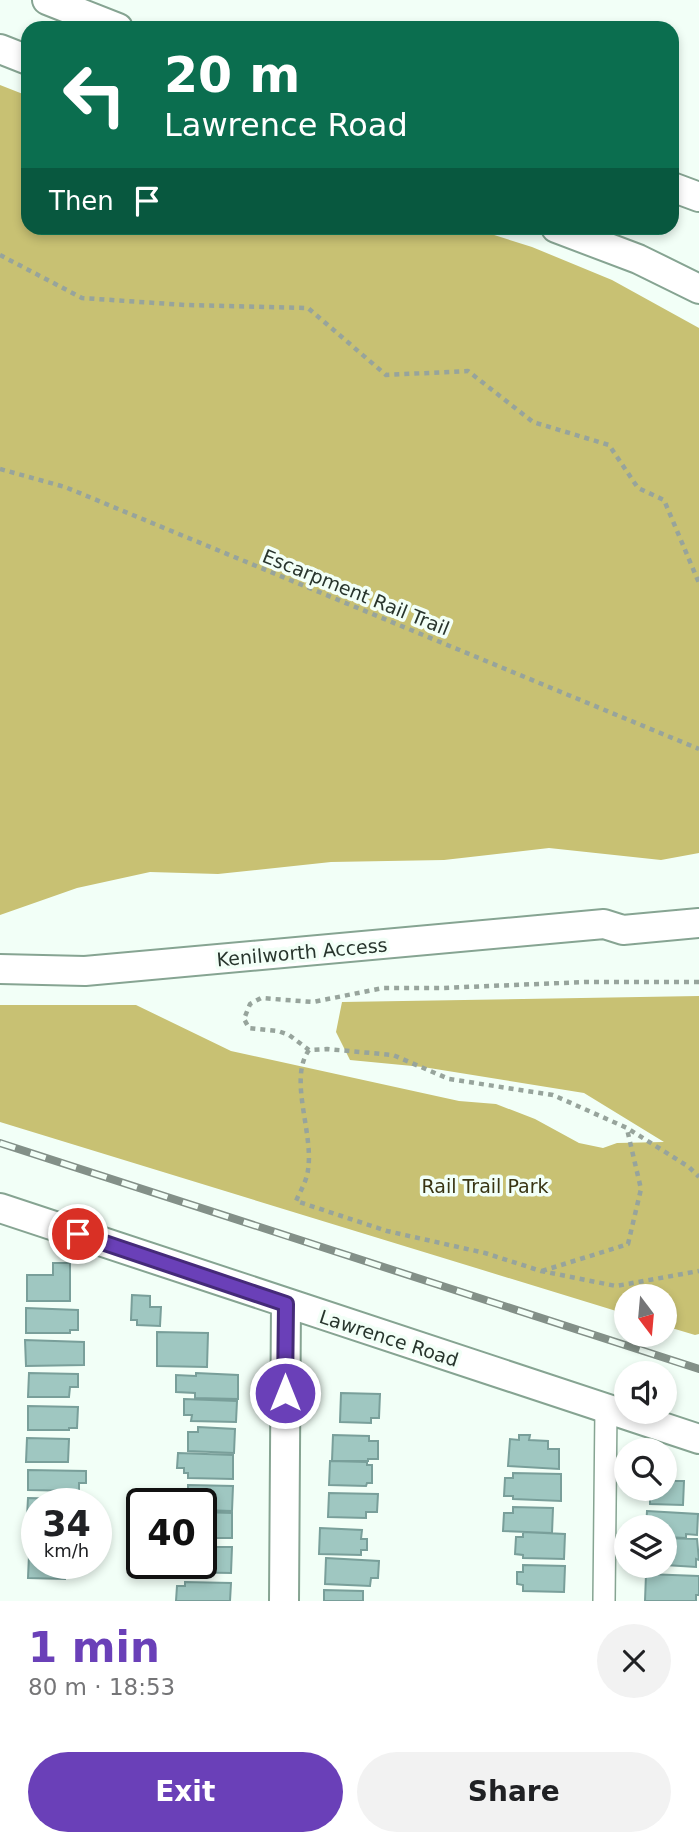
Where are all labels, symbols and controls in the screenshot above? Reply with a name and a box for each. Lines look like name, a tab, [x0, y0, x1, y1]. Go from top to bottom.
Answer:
text: 20 m	[164, 47, 300, 104]
icon: left	[49, 49, 140, 140]
text: Lawrence Road	[164, 106, 408, 144]
icon: arrive	[128, 182, 166, 220]
text: Then	[49, 186, 114, 216]
street label: Escarpment Rail Trail	[259, 544, 453, 640]
street label: Kenilworth Access	[216, 934, 388, 970]
park label: Rail Trail Park	[422, 1175, 548, 1197]
pin	[48, 1204, 108, 1264]
icon: arrive	[59, 1215, 97, 1253]
north arrow	[614, 1284, 677, 1348]
map controls	[614, 1284, 677, 1578]
street label: Lawrence Road	[317, 1305, 461, 1371]
position arrow	[248, 1356, 322, 1430]
button: sound	[614, 1361, 677, 1424]
button: search	[614, 1438, 677, 1501]
speed limit sign: 40	[126, 1488, 217, 1579]
text: 34	[42, 1504, 91, 1544]
button: layers	[614, 1515, 677, 1578]
text: km/h	[44, 1540, 89, 1561]
text: 1 min	[28, 1623, 160, 1672]
button: close	[597, 1624, 671, 1698]
text: 80 m · 18:53	[28, 1674, 175, 1700]
button: Exit	[28, 1752, 343, 1832]
button: Share	[357, 1752, 671, 1832]

